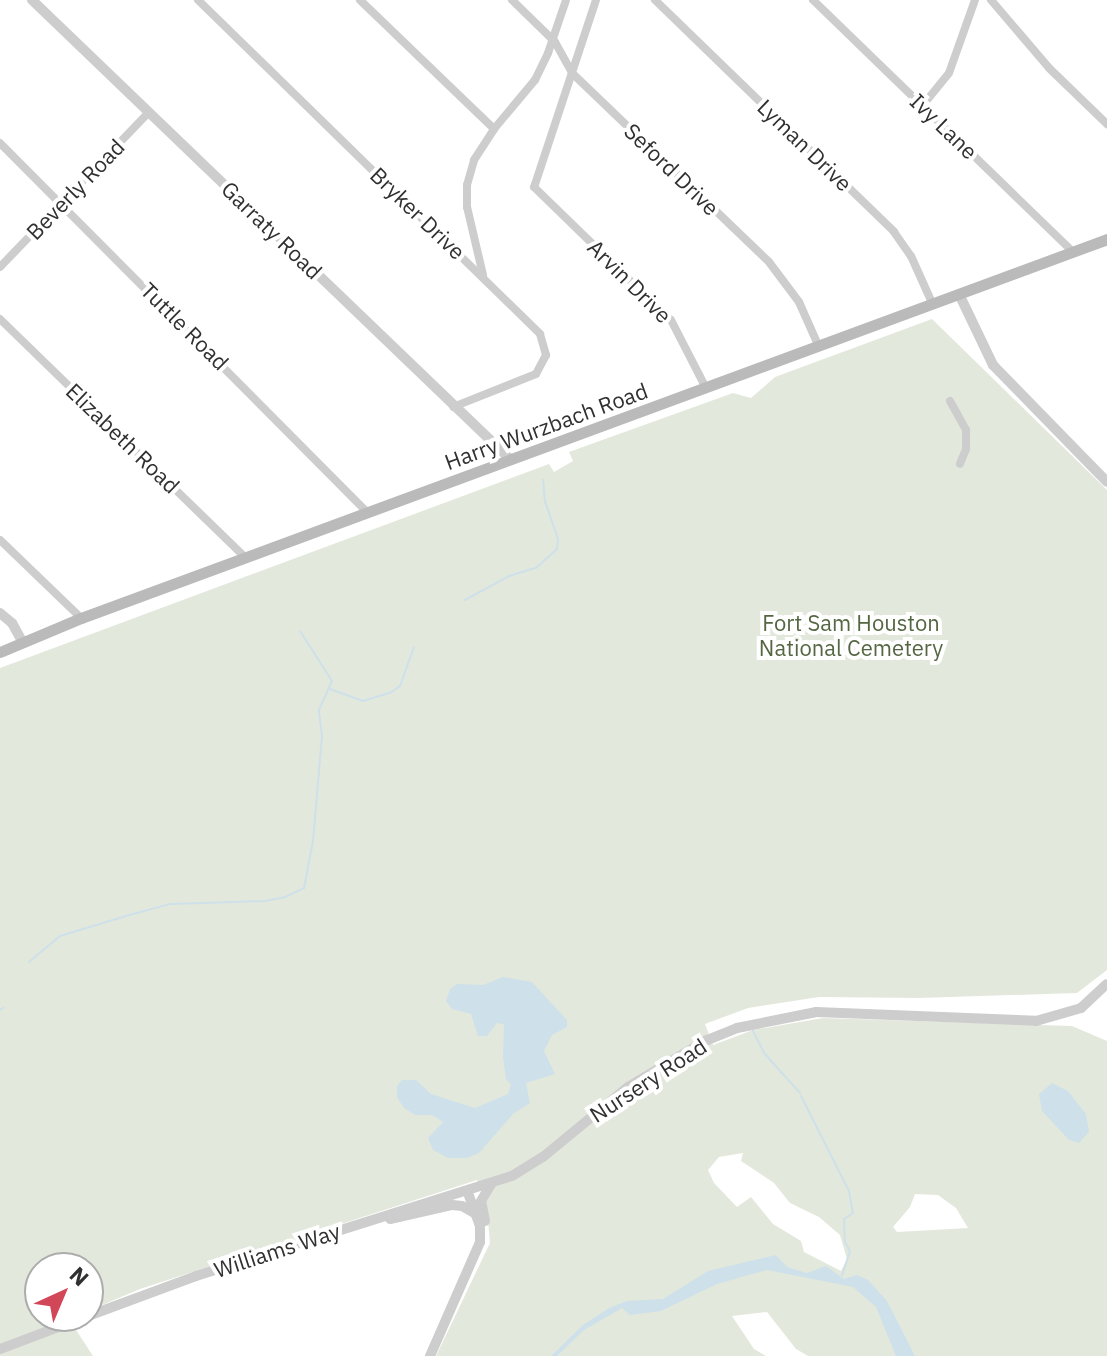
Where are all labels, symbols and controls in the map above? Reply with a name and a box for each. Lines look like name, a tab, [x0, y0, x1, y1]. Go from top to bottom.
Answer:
street label: Ivy Lane	[905, 88, 983, 164]
street label: Lyman Drive	[752, 94, 858, 196]
street label: Seford Drive	[619, 117, 725, 221]
street label: Beverly Road	[20, 133, 130, 245]
street label: Bryker Drive	[365, 161, 471, 265]
street label: Garraty Road	[216, 176, 328, 284]
street label: Arvin Drive	[583, 234, 677, 328]
street label: Tuttle Road	[136, 277, 234, 375]
street label: Elizabeth Road	[61, 377, 185, 499]
street label: Harry Wurzbach Road	[441, 377, 651, 475]
park label: Fort Sam Houston National Cemetery	[759, 609, 943, 660]
street label: Nursery Road	[585, 1032, 711, 1128]
street label: Williams Way	[210, 1217, 344, 1283]
north arrow	[24, 1252, 104, 1332]
text: N	[64, 1260, 95, 1292]

